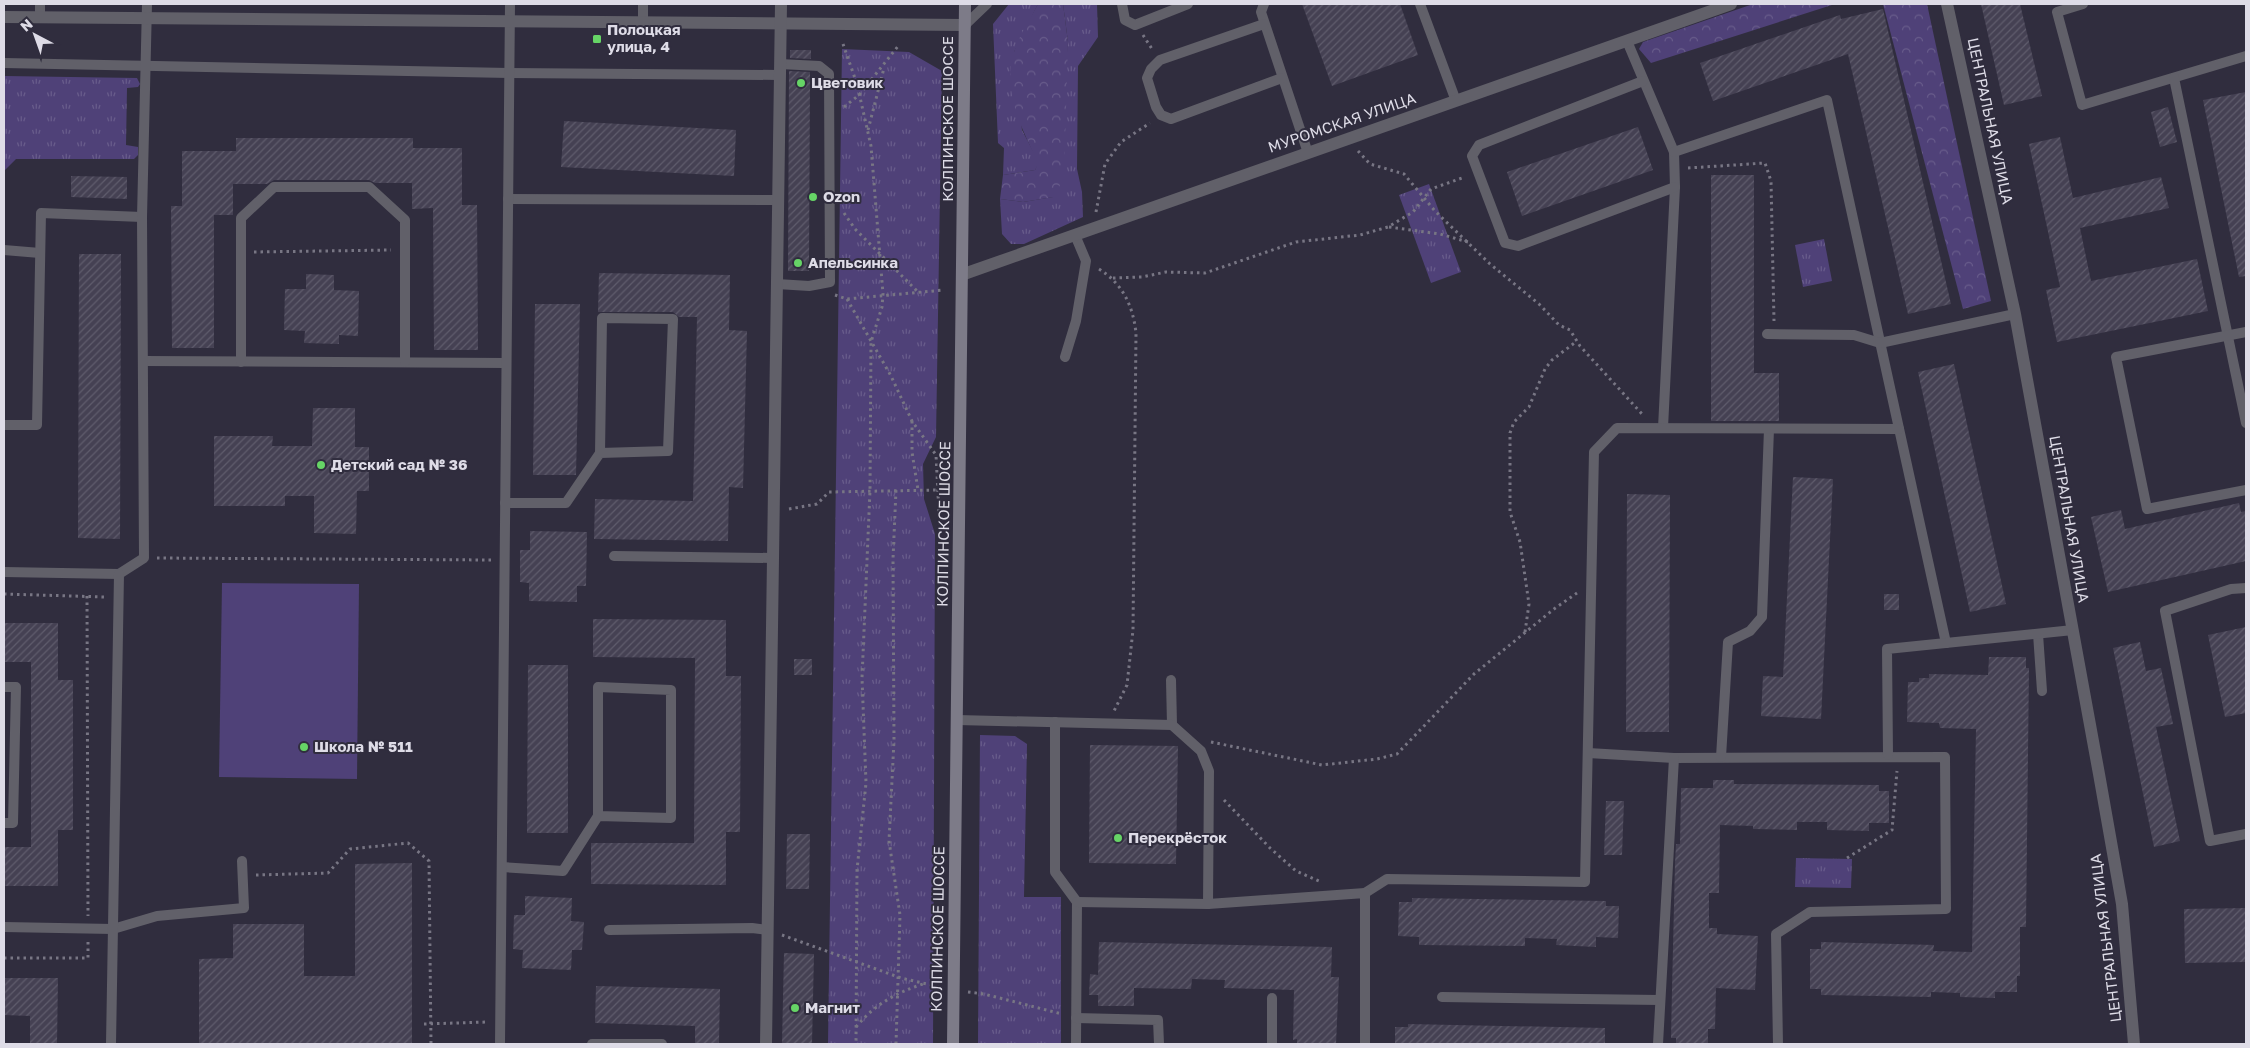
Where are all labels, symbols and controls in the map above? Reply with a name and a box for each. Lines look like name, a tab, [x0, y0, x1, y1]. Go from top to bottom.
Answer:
north arrow	[10, 10, 60, 60]
text: N	[17, 15, 36, 35]
place label: Полоцкая улица, 4	[607, 20, 681, 55]
marker: Полоцкая улица, 4	[591, 33, 603, 45]
street label: КОЛПИНСКОЕ ШОССЕ	[938, 36, 956, 202]
street label: ЦЕНТРАЛЬНАЯ УЛИЦА	[1965, 36, 2017, 206]
place label: Цветовик	[811, 73, 884, 91]
marker: Цветовик	[795, 77, 807, 89]
street label: МУРОМСКАЯ УЛИЦА	[1265, 88, 1418, 156]
place label: Ozon	[823, 187, 860, 205]
marker: Ozon	[807, 191, 819, 203]
place label: Апельсинка	[808, 253, 898, 271]
marker: Апельсинка	[792, 257, 804, 269]
street label: ЦЕНТРАЛЬНАЯ УЛИЦА	[2046, 434, 2094, 604]
street label: КОЛПИНСКОЕ ШОССЕ	[933, 441, 953, 607]
place label: Детский сад № 36	[331, 455, 468, 473]
marker: Детский сад № 36	[315, 459, 327, 471]
place label: Школа № 511	[314, 737, 413, 755]
marker: Школа № 511	[298, 741, 310, 753]
place label: Перекрёсток	[1128, 828, 1227, 846]
marker: Перекрёсток	[1112, 832, 1124, 844]
street label: КОЛПИНСКОЕ ШОССЕ	[927, 846, 947, 1012]
street label: ЦЕНТРАЛЬНАЯ УЛИЦА	[2086, 853, 2124, 1023]
place label: Магнит	[805, 998, 860, 1016]
marker: Магнит	[789, 1002, 801, 1014]

